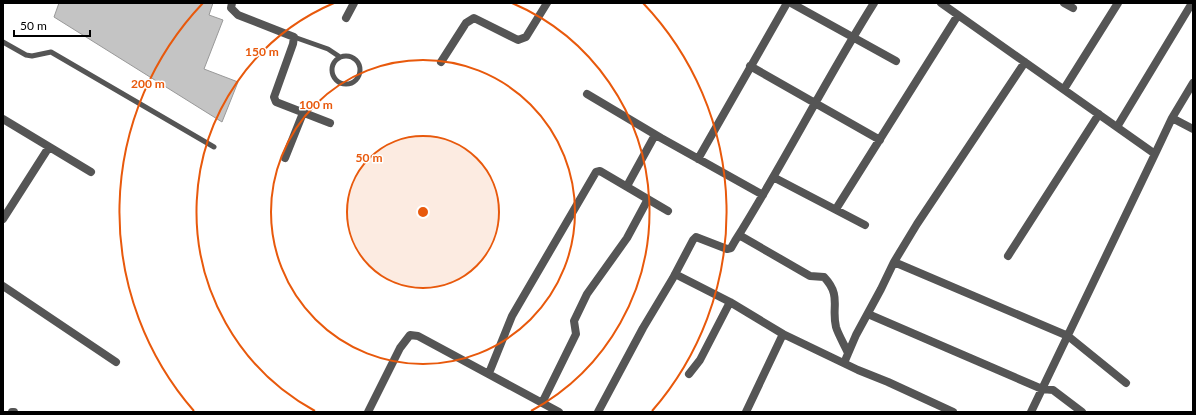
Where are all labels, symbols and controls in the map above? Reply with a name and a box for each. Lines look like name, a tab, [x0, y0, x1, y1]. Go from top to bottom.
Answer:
scale bar	[14, 12, 90, 38]
text: 50 m	[20, 18, 47, 33]
text: 150 m	[245, 44, 279, 59]
text: 200 m	[131, 76, 165, 91]
text: 100 m	[299, 97, 333, 112]
text: 50 m	[356, 150, 382, 165]
centre of rings	[416, 205, 430, 219]

